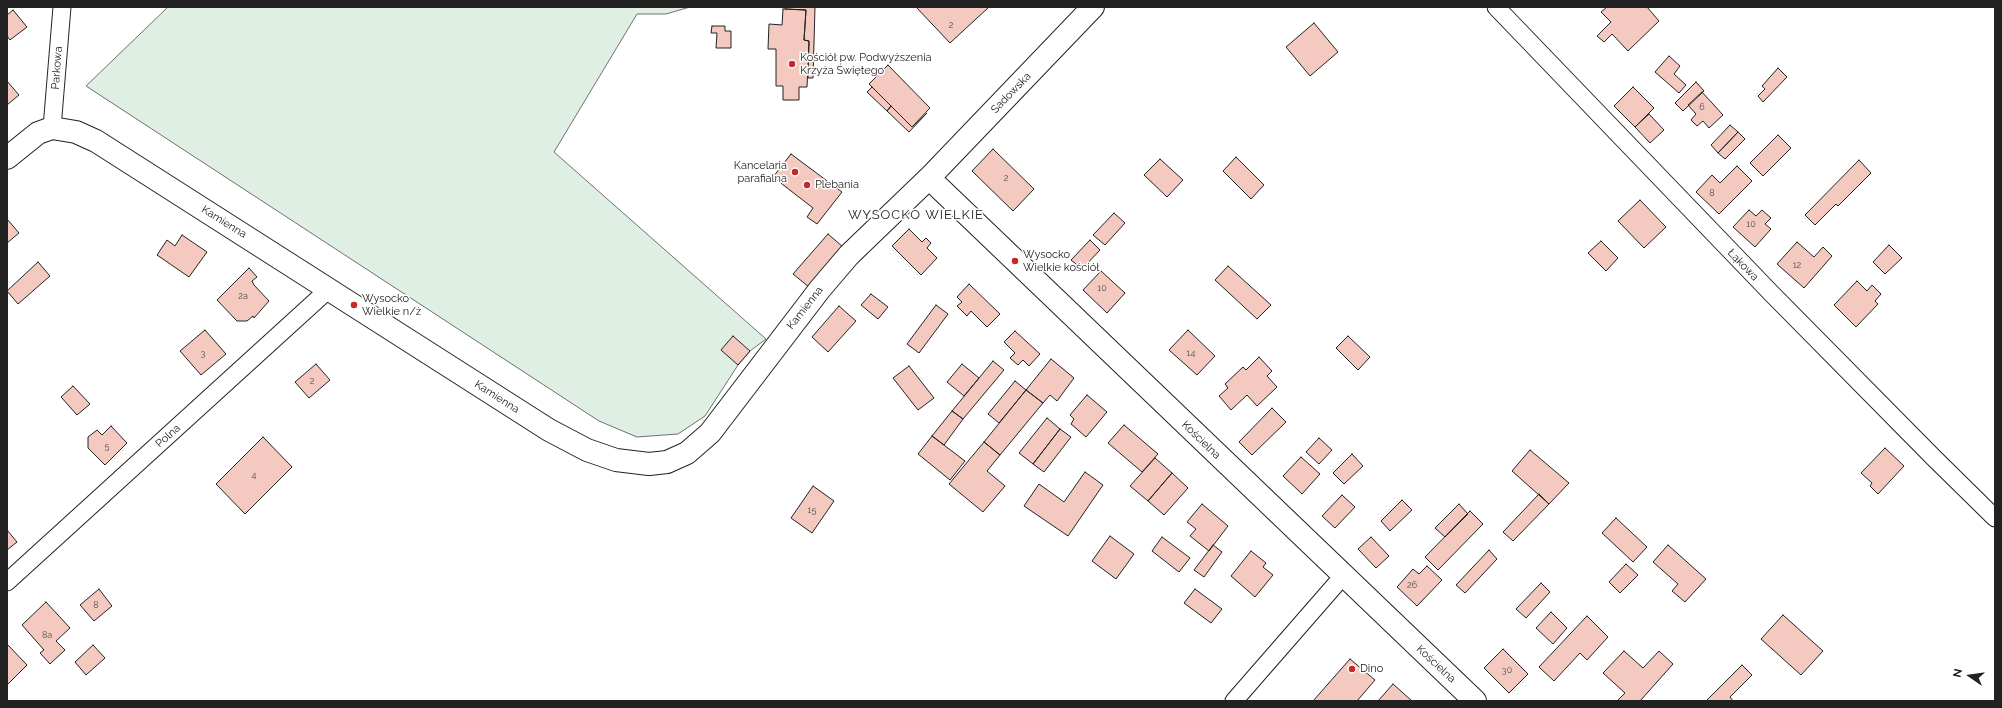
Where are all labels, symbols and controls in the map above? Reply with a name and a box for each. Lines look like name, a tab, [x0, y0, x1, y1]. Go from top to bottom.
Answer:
house number: 2	[949, 20, 953, 30]
street label: Parkowa	[49, 46, 65, 90]
place label: Kościół pw. Podwyższenia Krzyża Świętego	[800, 51, 932, 77]
marker: Kościół pw. Podwyższenia Krzyża Świętego	[787, 59, 797, 69]
street label: Sadowska	[988, 70, 1034, 116]
house number: 6	[1699, 102, 1705, 112]
place label: Kancelaria parafialna	[734, 159, 787, 185]
marker: Kancelaria parafialna	[790, 167, 800, 177]
house number: 2	[1004, 173, 1008, 183]
place label: Plebania	[815, 178, 859, 192]
marker: Plebania	[802, 180, 812, 190]
house number: 8	[1709, 188, 1715, 198]
street label: Kamienna	[199, 203, 249, 241]
district label: WYSOCKO WIELKIE	[848, 207, 984, 223]
house number: 10	[1746, 219, 1756, 229]
street label: Łąkowa	[1725, 246, 1761, 284]
place label: Wysocko Wielkie kościół	[1023, 248, 1099, 274]
marker: Wysocko Wielkie kościół	[1010, 256, 1020, 266]
house number: 12	[1793, 260, 1801, 270]
house number: 10	[1097, 283, 1107, 293]
street label: Kamienna	[784, 284, 826, 332]
house number: 2a	[238, 291, 248, 301]
place label: Wysocko Wielkie n/ż	[362, 292, 421, 318]
marker: Wysocko Wielkie n/ż	[349, 300, 359, 310]
house number: 3	[201, 348, 205, 358]
house number: 14	[1187, 348, 1195, 358]
house number: 2	[310, 376, 314, 386]
street label: Kamienna	[472, 378, 522, 416]
street label: Kościelna	[1179, 418, 1223, 462]
street label: Polna	[153, 421, 183, 451]
house number: 5	[105, 441, 109, 451]
house number: 4	[252, 470, 256, 480]
house number: 15	[808, 505, 816, 515]
house number: 26	[1407, 580, 1417, 590]
house number: 8	[93, 600, 99, 610]
house number: 8a	[42, 630, 52, 640]
street label: Kościelna	[1414, 643, 1458, 685]
north arrow	[1950, 656, 1990, 696]
place label: Dino	[1360, 662, 1383, 676]
marker: Dino	[1347, 664, 1357, 674]
house number: 30	[1502, 665, 1512, 675]
text: N	[1951, 668, 1965, 679]

